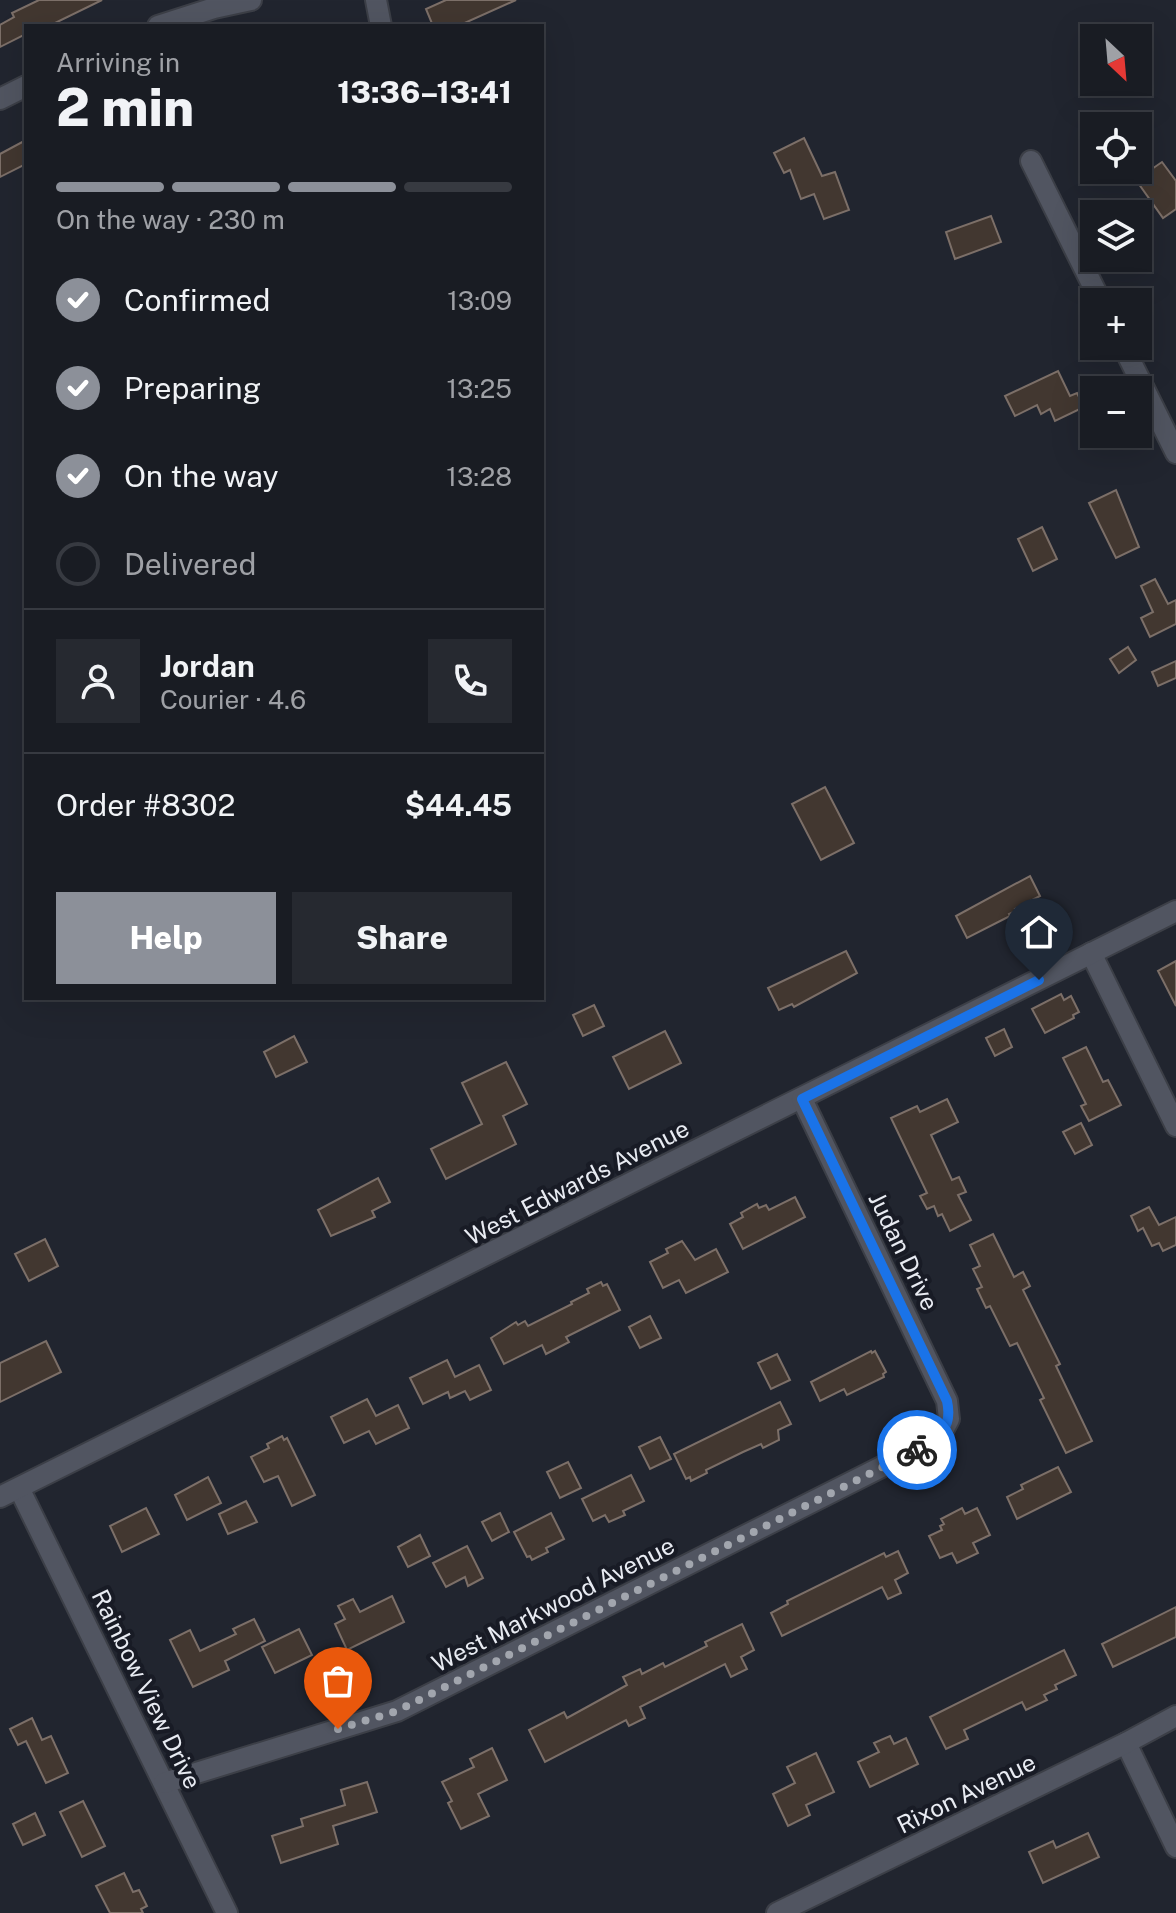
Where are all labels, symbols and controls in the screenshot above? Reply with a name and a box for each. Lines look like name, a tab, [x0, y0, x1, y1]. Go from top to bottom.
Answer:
north arrow	[1080, 24, 1152, 96]
map controls	[1080, 24, 1152, 448]
text: Arriving in	[56, 47, 180, 78]
text: 13:36–13:41	[337, 74, 512, 110]
text: 2 min	[56, 77, 194, 138]
button: locate	[1080, 112, 1152, 184]
button: layers	[1080, 200, 1152, 272]
text: On the way · 230 m	[56, 204, 285, 235]
icon: check	[56, 278, 100, 322]
text: Confirmed	[124, 282, 270, 318]
text: 13:09	[447, 285, 512, 316]
button: +	[1080, 288, 1152, 360]
icon: check	[56, 366, 100, 410]
text: Preparing	[124, 370, 261, 406]
text: 13:25	[447, 373, 512, 404]
button: −	[1080, 376, 1152, 448]
icon: check	[56, 454, 100, 498]
text: On the way	[124, 458, 278, 494]
text: 13:28	[446, 461, 512, 492]
text: Delivered	[124, 546, 256, 582]
button: person	[56, 639, 140, 723]
button: phone	[428, 639, 512, 723]
text: Jordan	[160, 648, 255, 684]
text: Courier · 4.6	[160, 684, 306, 715]
text: Order #8302	[56, 787, 235, 823]
text: $44.45	[405, 787, 512, 823]
button: Help	[56, 892, 276, 984]
button: Share	[292, 892, 512, 984]
pin	[1005, 898, 1073, 980]
icon: home	[1017, 910, 1061, 954]
street label: West Edwards Avenue	[461, 1113, 693, 1251]
street label: Judan Drive	[863, 1187, 945, 1315]
courier	[877, 1410, 957, 1490]
icon: bike	[895, 1428, 939, 1472]
street label: West Markwood Avenue	[427, 1531, 679, 1677]
street label: Rainbow View Drive	[87, 1585, 207, 1793]
pin	[304, 1647, 372, 1729]
icon: bag	[316, 1659, 360, 1703]
street label: Rixon Avenue	[892, 1747, 1040, 1839]

